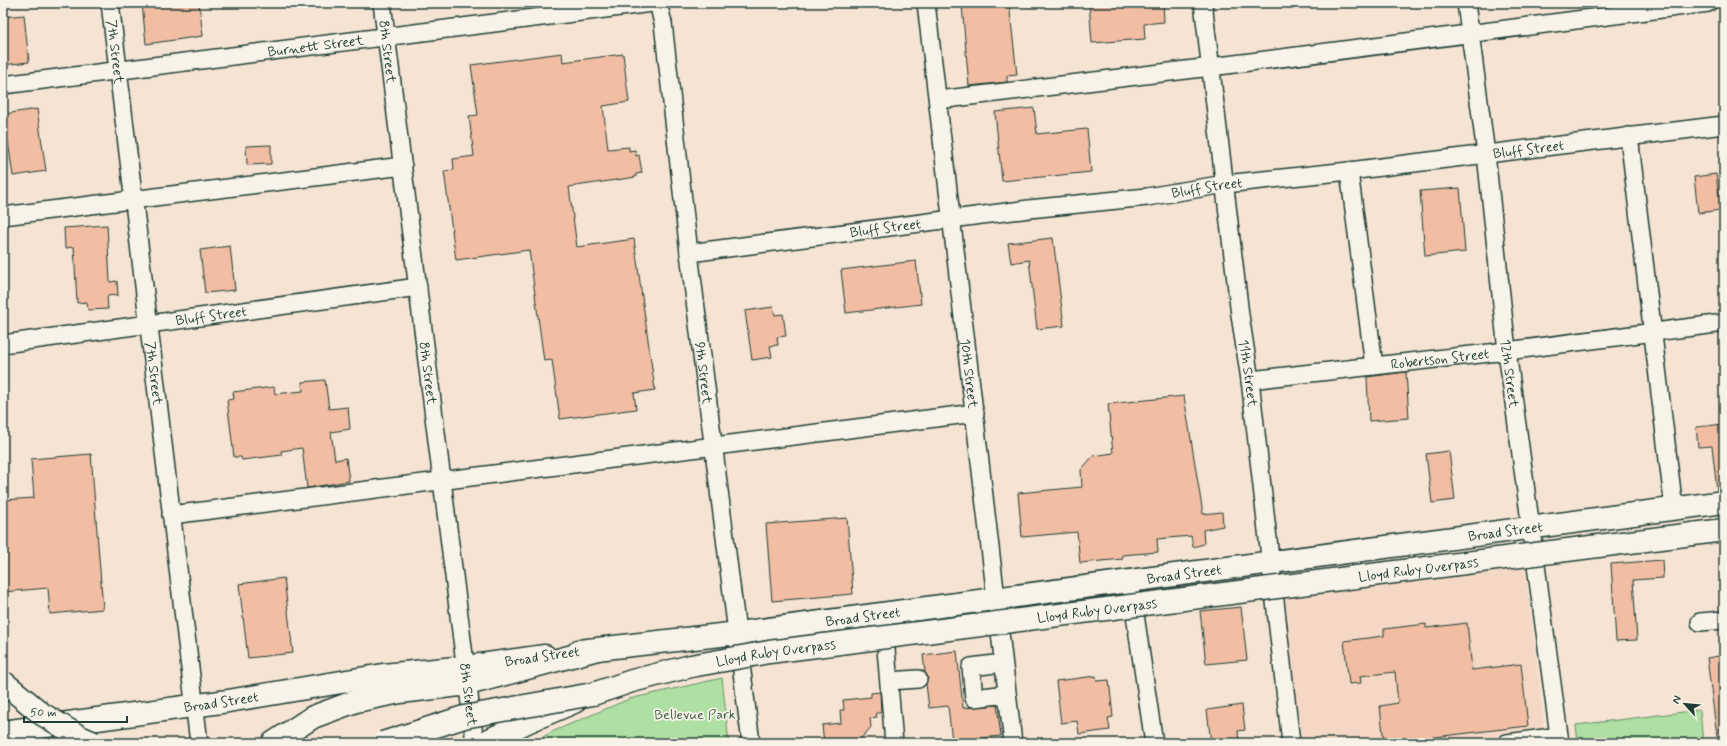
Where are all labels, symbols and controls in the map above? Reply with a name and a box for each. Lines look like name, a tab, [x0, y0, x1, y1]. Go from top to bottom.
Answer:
street label: 7th Street	[102, 19, 128, 85]
street label: 8th Street	[374, 19, 400, 85]
street label: Burnett Street	[267, 31, 365, 61]
street label: Bluff Street	[1492, 137, 1565, 163]
street label: Bluff Street	[1170, 174, 1243, 203]
street label: Bluff Street	[849, 215, 922, 242]
street label: Bluff Street	[175, 303, 248, 330]
street label: 10th Street	[956, 338, 982, 410]
street label: 11th Street	[1234, 338, 1261, 409]
street label: 12th Street	[1496, 338, 1523, 410]
street label: 7th Street	[141, 340, 166, 407]
street label: 8th Street	[415, 341, 441, 407]
street label: 9th Street	[690, 341, 716, 406]
street label: Robertson Street	[1390, 345, 1490, 374]
street label: Broad Street	[1467, 518, 1544, 546]
street label: Lloyd Ruby Overpass	[1357, 553, 1480, 587]
street label: Broad Street	[1146, 561, 1223, 589]
street label: Lloyd Ruby Overpass	[1036, 594, 1159, 628]
street label: Broad Street	[825, 604, 901, 631]
street label: Lloyd Ruby Overpass	[715, 636, 837, 671]
street label: Broad Street	[504, 643, 581, 671]
street label: 8th Street	[455, 662, 481, 728]
north arrow	[1665, 684, 1705, 724]
street label: Broad Street	[183, 688, 260, 717]
text: N	[1669, 693, 1685, 706]
scale bar	[24, 698, 127, 724]
text: 50 m	[30, 705, 57, 721]
park label: Bellevue Park	[654, 706, 736, 724]

